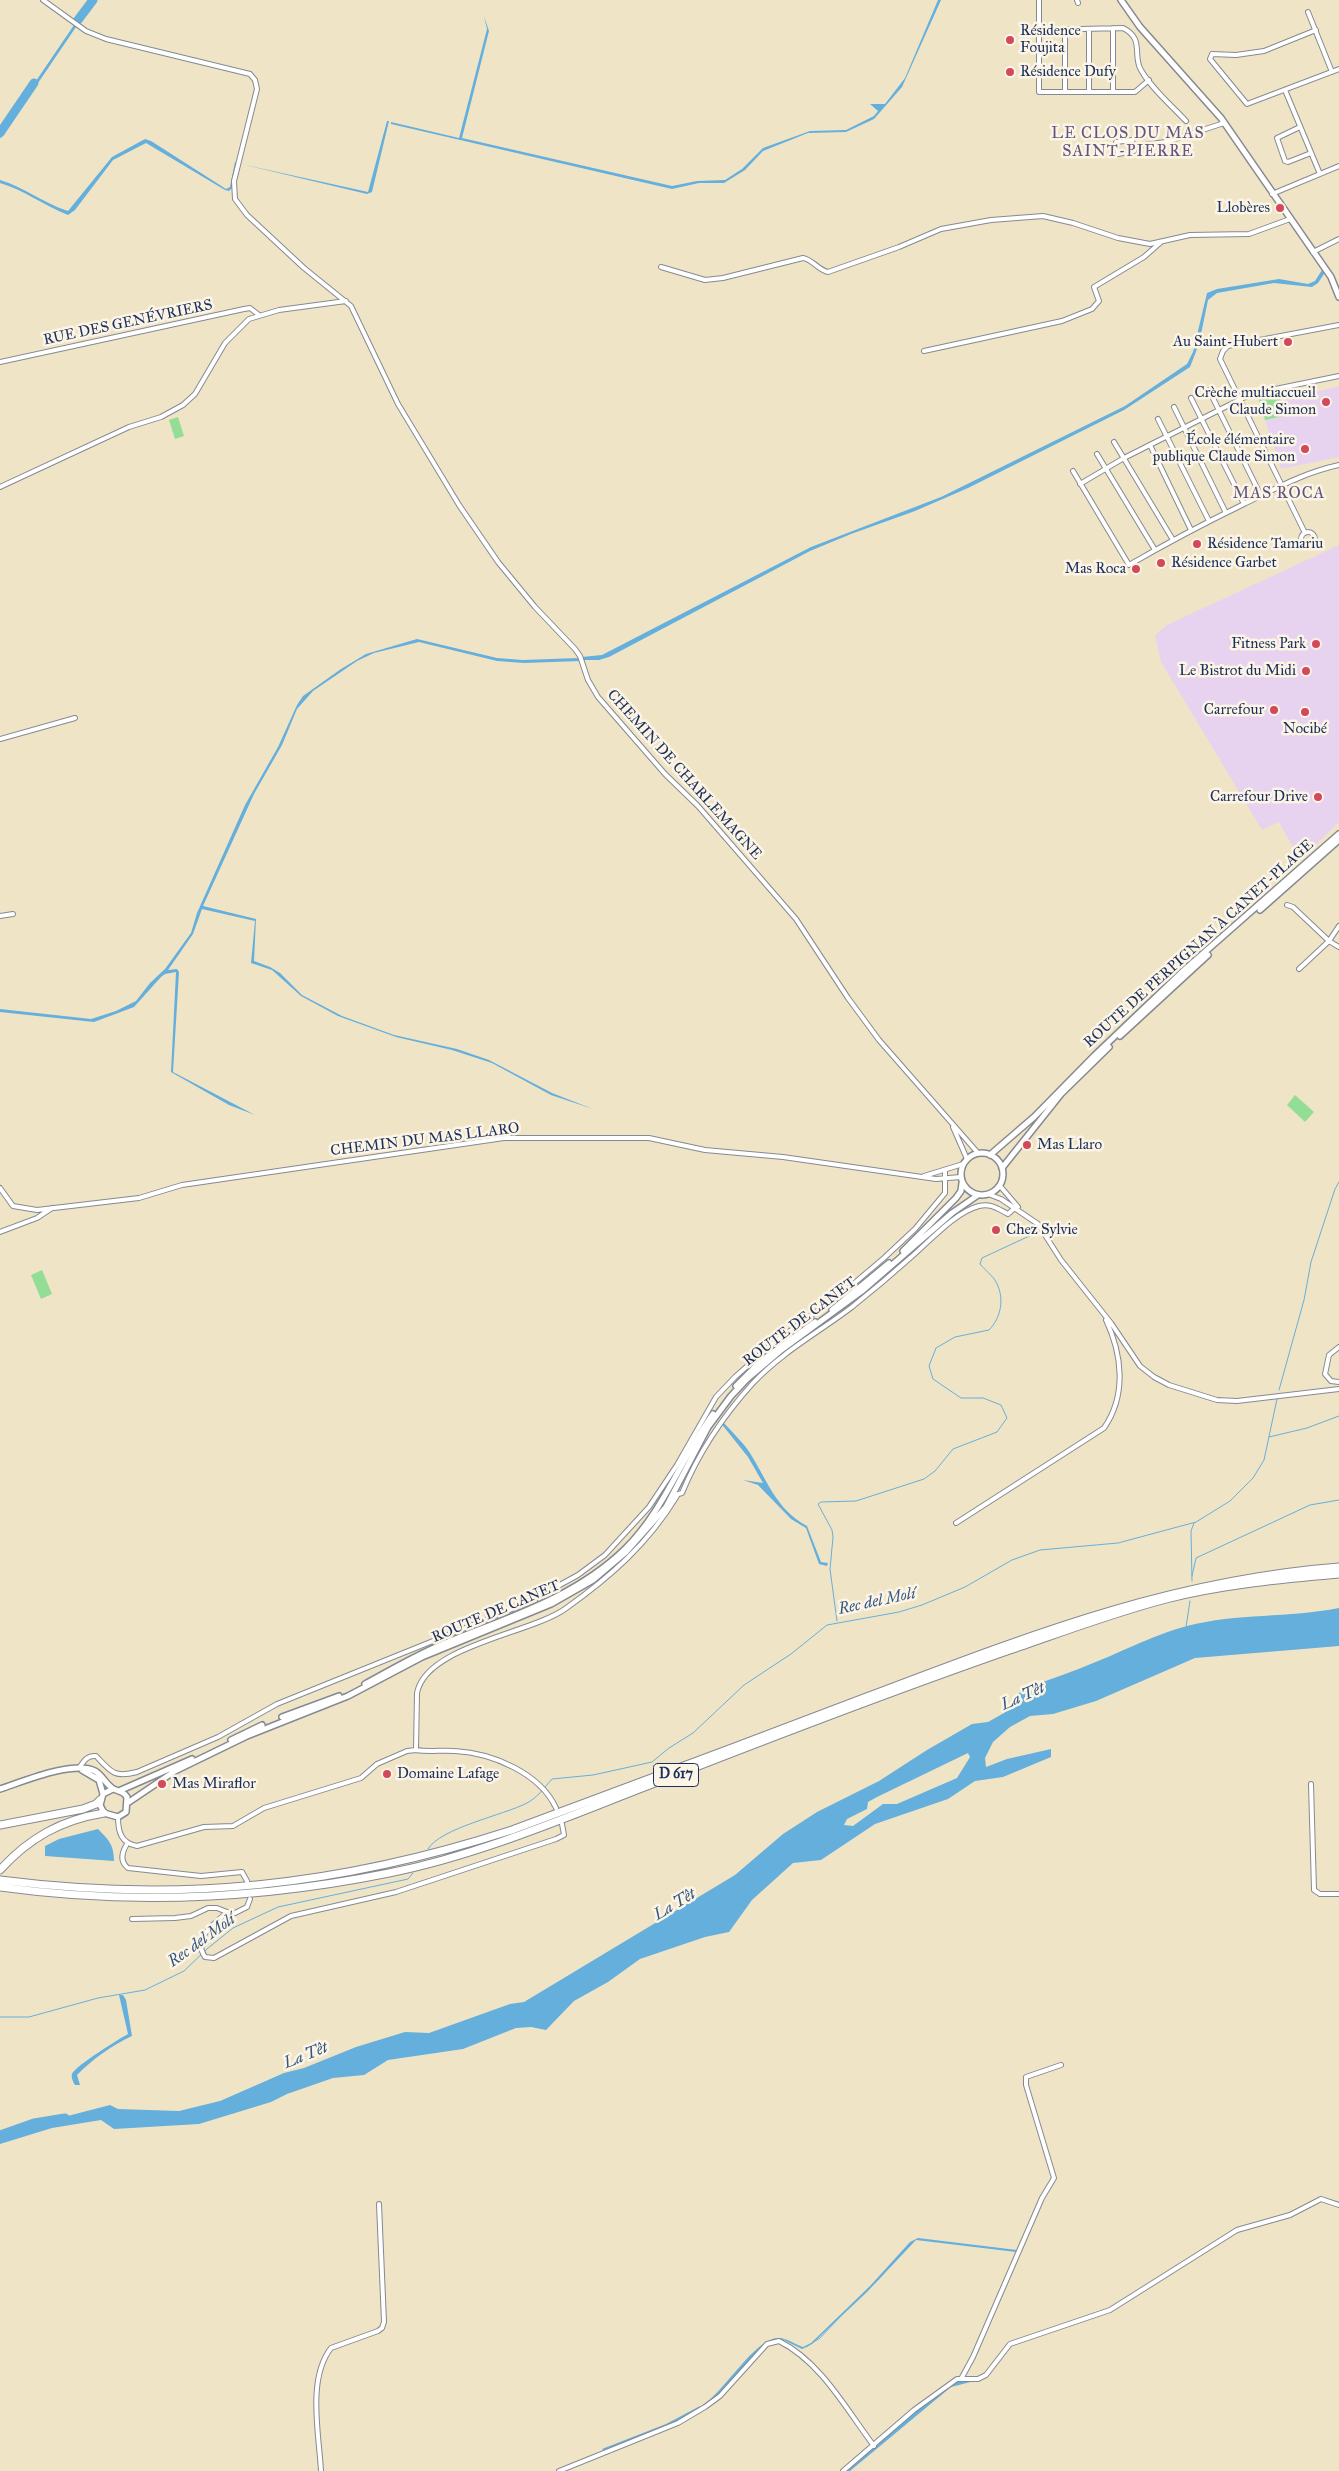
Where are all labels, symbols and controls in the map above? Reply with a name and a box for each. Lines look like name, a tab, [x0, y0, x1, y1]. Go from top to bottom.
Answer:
place label: Résidence Foujita	[1020, 22, 1081, 57]
marker: Résidence Foujita	[1004, 34, 1016, 46]
place label: Résidence Dufy	[1020, 63, 1116, 81]
marker: Résidence Dufy	[1004, 66, 1016, 78]
district label: LE CLOS DU MAS SAINT-PIERRE	[1050, 124, 1206, 162]
place label: Llobères	[1216, 199, 1270, 217]
marker: Llobères	[1274, 202, 1286, 214]
street label: RUE DES GENÉVRIERS	[42, 296, 214, 350]
place label: Au Saint-Hubert	[1173, 333, 1278, 351]
marker: Au Saint-Hubert	[1282, 336, 1294, 348]
place label: Crèche multiaccueil Claude Simon	[1195, 384, 1316, 419]
marker: Crèche multiaccueil Claude Simon	[1320, 396, 1332, 408]
place label: École élémentaire publique Claude Simon	[1153, 431, 1295, 466]
marker: École élémentaire publique Claude Simon	[1299, 443, 1311, 455]
district label: MAS ROCA	[1232, 484, 1326, 504]
place label: Résidence Tamariu	[1207, 535, 1323, 553]
marker: Résidence Tamariu	[1191, 538, 1203, 550]
place label: Résidence Garbet	[1171, 554, 1277, 572]
marker: Résidence Garbet	[1155, 557, 1167, 569]
place label: Mas Roca	[1065, 560, 1126, 578]
marker: Mas Roca	[1130, 563, 1142, 575]
place label: Fitness Park	[1231, 635, 1306, 653]
marker: Fitness Park	[1310, 638, 1322, 650]
place label: Le Bistrot du Midi	[1179, 662, 1296, 680]
marker: Le Bistrot du Midi	[1300, 665, 1312, 677]
street label: CHEMIN DE CHARLEMAGNE	[603, 686, 765, 864]
place label: Carrefour	[1204, 701, 1264, 719]
marker: Carrefour	[1268, 704, 1280, 716]
marker: Nocibé	[1299, 706, 1311, 718]
place label: Nocibé	[1283, 720, 1327, 738]
place label: Carrefour Drive	[1210, 788, 1308, 806]
marker: Carrefour Drive	[1312, 791, 1324, 803]
street label: ROUTE DE PERPIGNAN À CANET-PLAGE	[1081, 836, 1317, 1052]
street label: CHEMIN DU MAS LLARO	[329, 1119, 521, 1161]
place label: Mas Llaro	[1037, 1136, 1102, 1154]
marker: Mas Llaro	[1021, 1139, 1033, 1151]
place label: Chez Sylvie	[1006, 1221, 1078, 1239]
marker: Chez Sylvie	[990, 1224, 1002, 1236]
street label: ROUTE DE CANET	[740, 1273, 860, 1371]
street label: ROUTE DE CANET	[429, 1577, 563, 1647]
water label: Rec del Molí	[837, 1584, 917, 1620]
water label: La Têt	[998, 1679, 1048, 1715]
road number: D 617	[654, 1764, 698, 1786]
place label: Domaine Lafage	[397, 1765, 499, 1783]
marker: Domaine Lafage	[381, 1768, 393, 1780]
place label: Mas Miraflor	[172, 1775, 256, 1793]
marker: Mas Miraflor	[156, 1778, 168, 1790]
water label: La Têt	[651, 1885, 699, 1925]
water label: Rec del Molí	[165, 1910, 239, 1972]
water label: La Têt	[281, 2039, 331, 2073]

